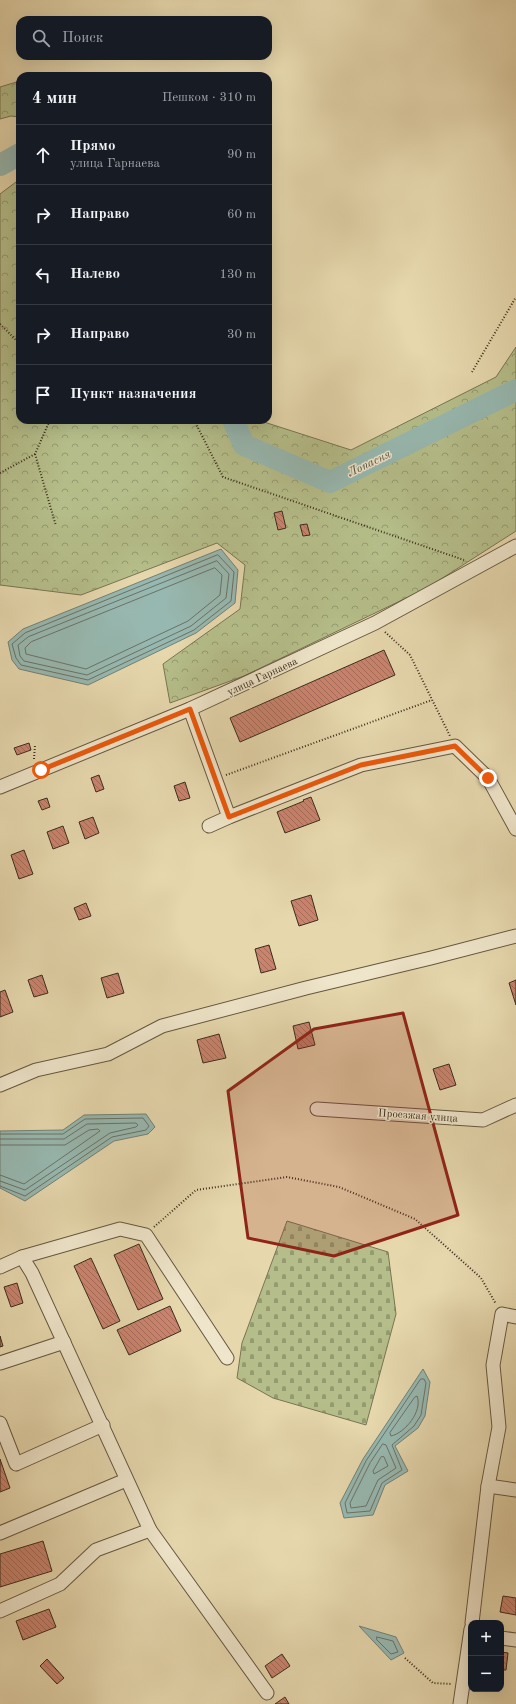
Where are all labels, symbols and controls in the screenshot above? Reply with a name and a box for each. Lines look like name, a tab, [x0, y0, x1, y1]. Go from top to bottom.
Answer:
search box	[16, 16, 272, 60]
icon: search	[30, 27, 52, 49]
text: Поиск	[62, 31, 103, 46]
text: 4 мин	[32, 90, 77, 107]
text: Пешком · 310 m	[162, 91, 256, 104]
text: Прямо	[70, 139, 116, 154]
icon: ahead	[32, 144, 54, 166]
text: 90 m	[227, 148, 256, 161]
text: улица Гарнаева	[70, 157, 160, 170]
icon: right	[32, 204, 54, 226]
text: Направо	[70, 207, 129, 222]
text: 60 m	[227, 208, 256, 221]
icon: left	[32, 264, 54, 286]
text: Налево	[70, 267, 120, 282]
text: 130 m	[219, 268, 256, 281]
icon: right	[32, 324, 54, 346]
text: Направо	[70, 327, 129, 342]
text: 30 m	[227, 328, 256, 341]
icon: arrive	[32, 384, 54, 406]
text: Пункт назначения	[70, 387, 197, 402]
water label: Лопасня	[346, 448, 393, 479]
street label: улица Гарнаева	[226, 656, 300, 698]
route start	[32, 761, 50, 779]
route end	[479, 769, 497, 787]
street label: Проезжая улица	[378, 1108, 459, 1125]
map controls	[468, 1620, 504, 1692]
button: +	[468, 1620, 504, 1656]
button: −	[468, 1656, 504, 1692]

